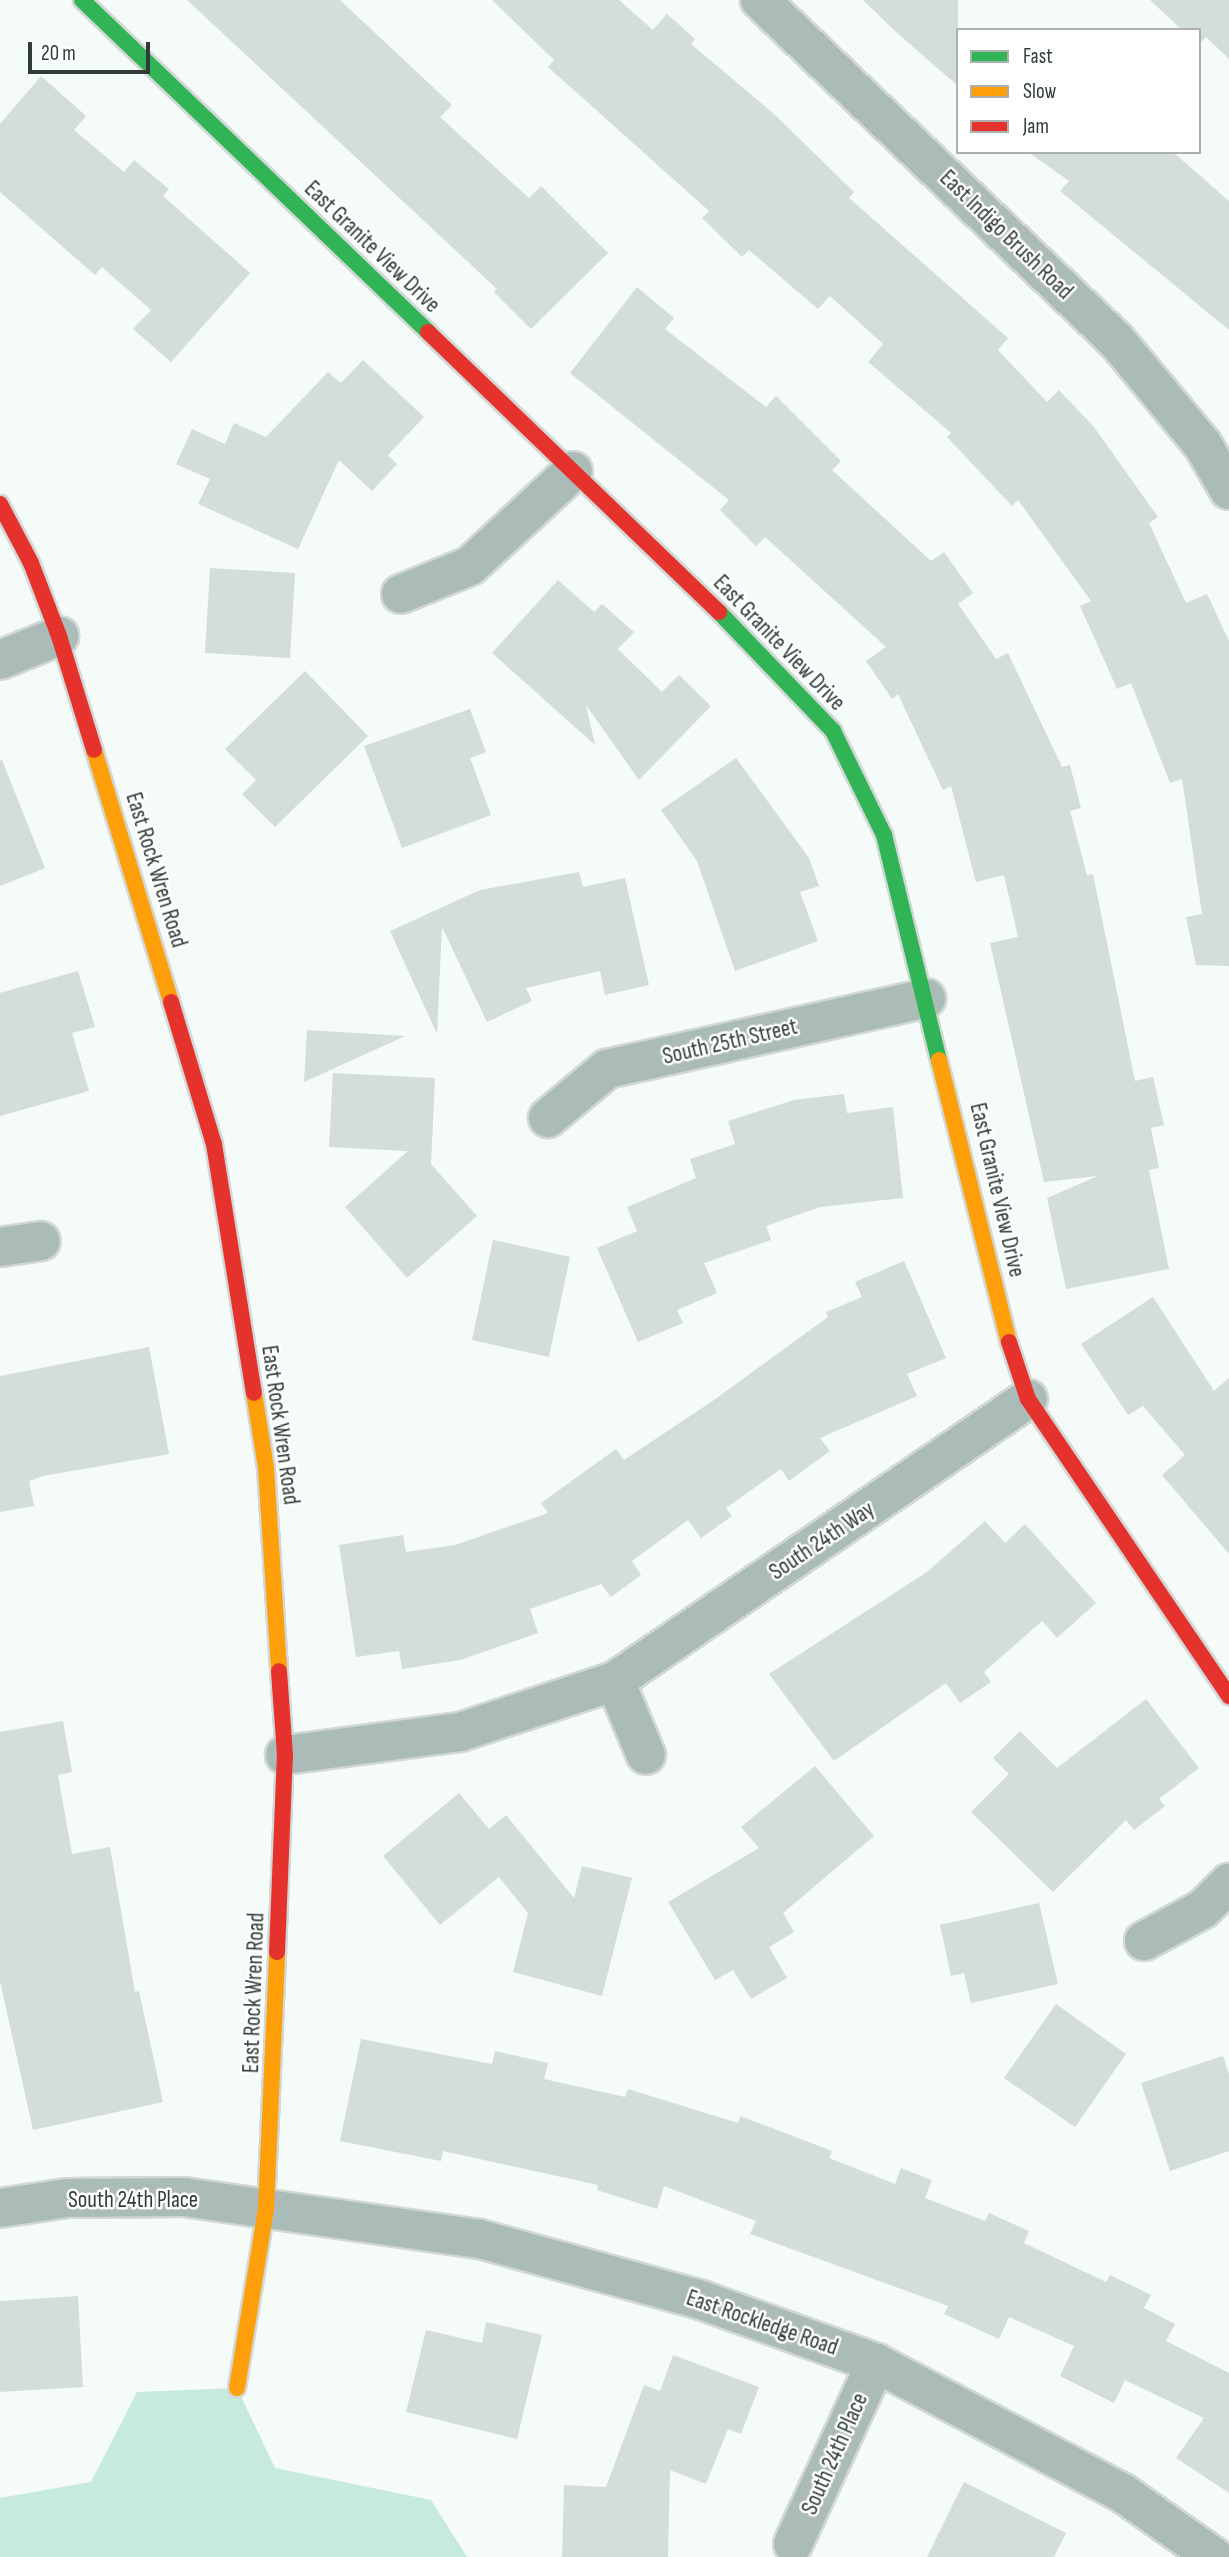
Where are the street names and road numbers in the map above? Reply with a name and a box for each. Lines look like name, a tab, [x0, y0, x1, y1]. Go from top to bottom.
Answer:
street label: East Indigo Brush Road	[934, 165, 1078, 305]
street label: East Granite View Drive	[298, 175, 446, 319]
street label: East Granite View Drive	[707, 569, 851, 717]
street label: East Rock Wren Road	[119, 789, 193, 951]
street label: South 25th Street	[660, 1013, 800, 1071]
street label: East Granite View Drive	[964, 1100, 1030, 1280]
street label: East Rock Wren Road	[255, 1344, 305, 1506]
street label: South 24th Way	[764, 1496, 880, 1586]
street label: East Rock Wren Road	[237, 1912, 271, 2074]
street label: South 24th Place	[68, 2186, 198, 2214]
street label: East Rockledge Road	[683, 2284, 841, 2362]
street label: South 24th Place	[796, 2389, 874, 2519]

